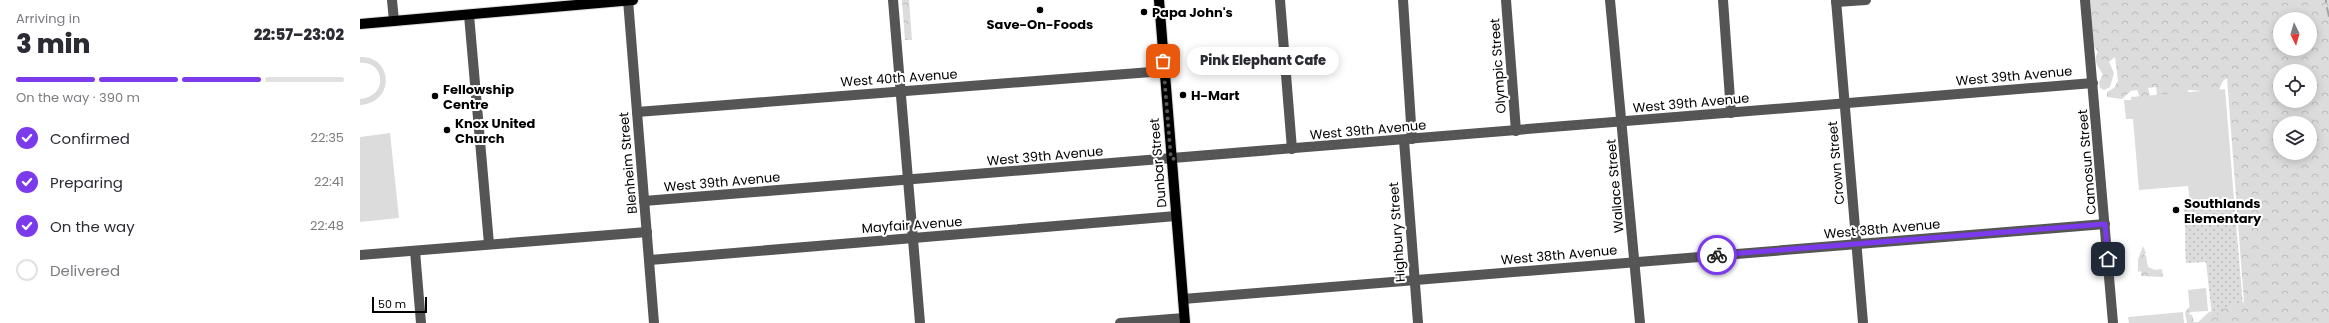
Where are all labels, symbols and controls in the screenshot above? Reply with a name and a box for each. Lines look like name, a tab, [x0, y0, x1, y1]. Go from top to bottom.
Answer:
place label: Papa John's	[1152, 3, 1233, 22]
marker: Save-On-Foods	[1035, 5, 1045, 15]
marker: Papa John's	[1139, 7, 1149, 17]
text: Arriving in	[16, 9, 80, 28]
north arrow	[2273, 12, 2317, 56]
map controls	[2273, 12, 2317, 160]
place label: Save-On-Foods	[987, 15, 1093, 34]
street label: Olympic Street	[1485, 17, 1511, 114]
text: 22:57–23:02	[254, 24, 344, 45]
text: 3 min	[16, 26, 90, 62]
pin	[1146, 44, 1180, 78]
callout: Pink Elephant Cafe	[1187, 47, 1339, 75]
icon: bag	[1152, 50, 1174, 72]
text: Pink Elephant Cafe	[1200, 51, 1326, 70]
street label: West 39th Avenue	[1955, 61, 2073, 91]
street label: West 40th Avenue	[840, 64, 958, 92]
button: locate	[2273, 64, 2317, 108]
place label: Fellowship Centre	[443, 80, 514, 114]
place label: H-Mart	[1191, 86, 1240, 105]
text: On the way · 390 m	[16, 88, 140, 107]
street label: West 39th Avenue	[1632, 88, 1750, 118]
marker: H-Mart	[1178, 90, 1188, 100]
marker: Fellowship Centre	[430, 91, 440, 101]
street label: Camosun Street	[2073, 108, 2101, 215]
street label: Blenheim Street	[614, 111, 642, 215]
place label: Knox United Church	[455, 114, 536, 148]
street label: West 39th Avenue	[1309, 115, 1427, 145]
button: layers	[2273, 116, 2317, 160]
street label: Dunbar Street	[1145, 117, 1171, 209]
street label: Crown Street	[1823, 120, 1849, 206]
marker: Knox United Church	[442, 125, 452, 135]
icon: check	[16, 127, 38, 149]
text: Confirmed	[50, 128, 130, 149]
text: 22:35	[310, 128, 344, 147]
street label: Wallace Street	[1601, 138, 1629, 234]
street label: West 39th Avenue	[986, 141, 1104, 171]
street label: West 39th Avenue	[663, 167, 781, 197]
icon: check	[16, 171, 38, 193]
text: Preparing	[50, 172, 123, 193]
text: 22:41	[314, 172, 344, 191]
street label: Highbury Street	[1384, 181, 1410, 283]
place label: Southlands Elementary	[2184, 194, 2262, 228]
marker: Southlands Elementary	[2171, 205, 2181, 215]
street label: Mayfair Avenue	[861, 212, 963, 238]
street label: West 38th Avenue	[1823, 214, 1941, 244]
icon: check	[16, 215, 38, 237]
text: On the way	[50, 216, 135, 237]
text: 22:48	[310, 216, 344, 235]
courier	[1697, 235, 1737, 275]
street label: West 38th Avenue	[1500, 240, 1618, 270]
pin	[2091, 242, 2125, 276]
icon: bike	[1706, 244, 1728, 266]
icon: home	[2097, 248, 2119, 270]
text: Delivered	[50, 260, 120, 281]
scale bar	[372, 295, 427, 314]
text: 50 m	[378, 296, 406, 312]

